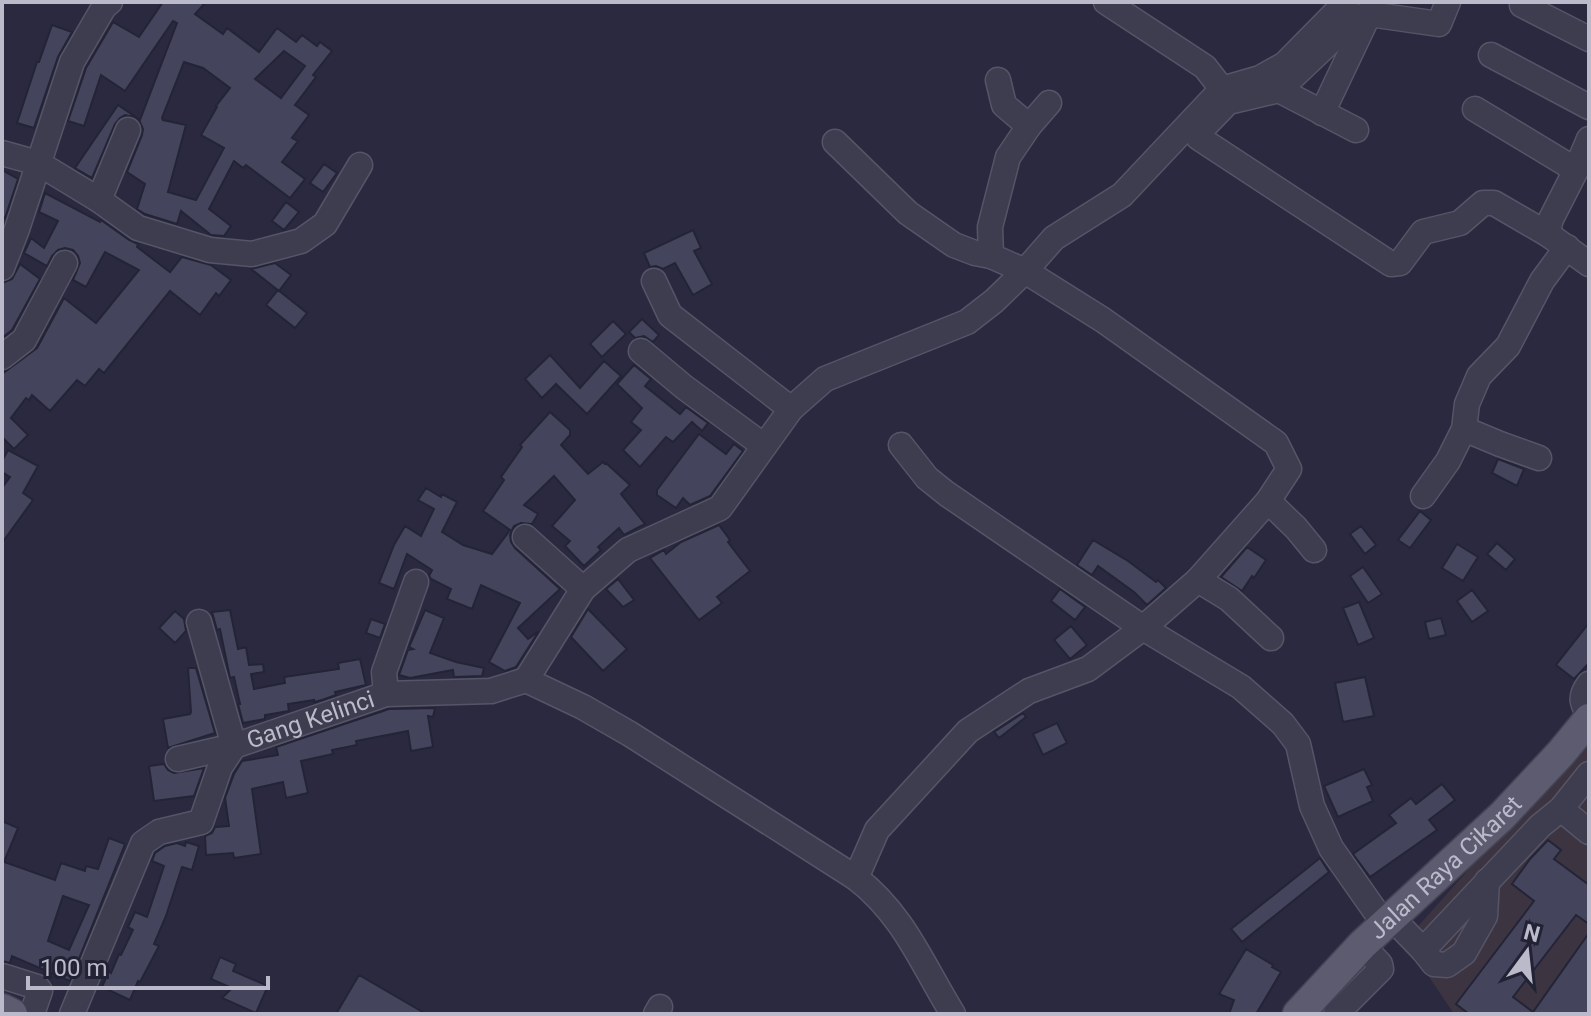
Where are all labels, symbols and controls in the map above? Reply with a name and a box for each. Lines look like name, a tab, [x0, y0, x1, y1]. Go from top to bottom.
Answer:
street label: Gang Kelinci	[243, 685, 378, 755]
street label: Jalan Raya Cikaret	[1364, 790, 1528, 945]
north arrow	[1487, 912, 1567, 992]
text: N	[1521, 919, 1543, 947]
scale bar	[28, 940, 268, 990]
text: 100 m	[40, 954, 107, 982]

